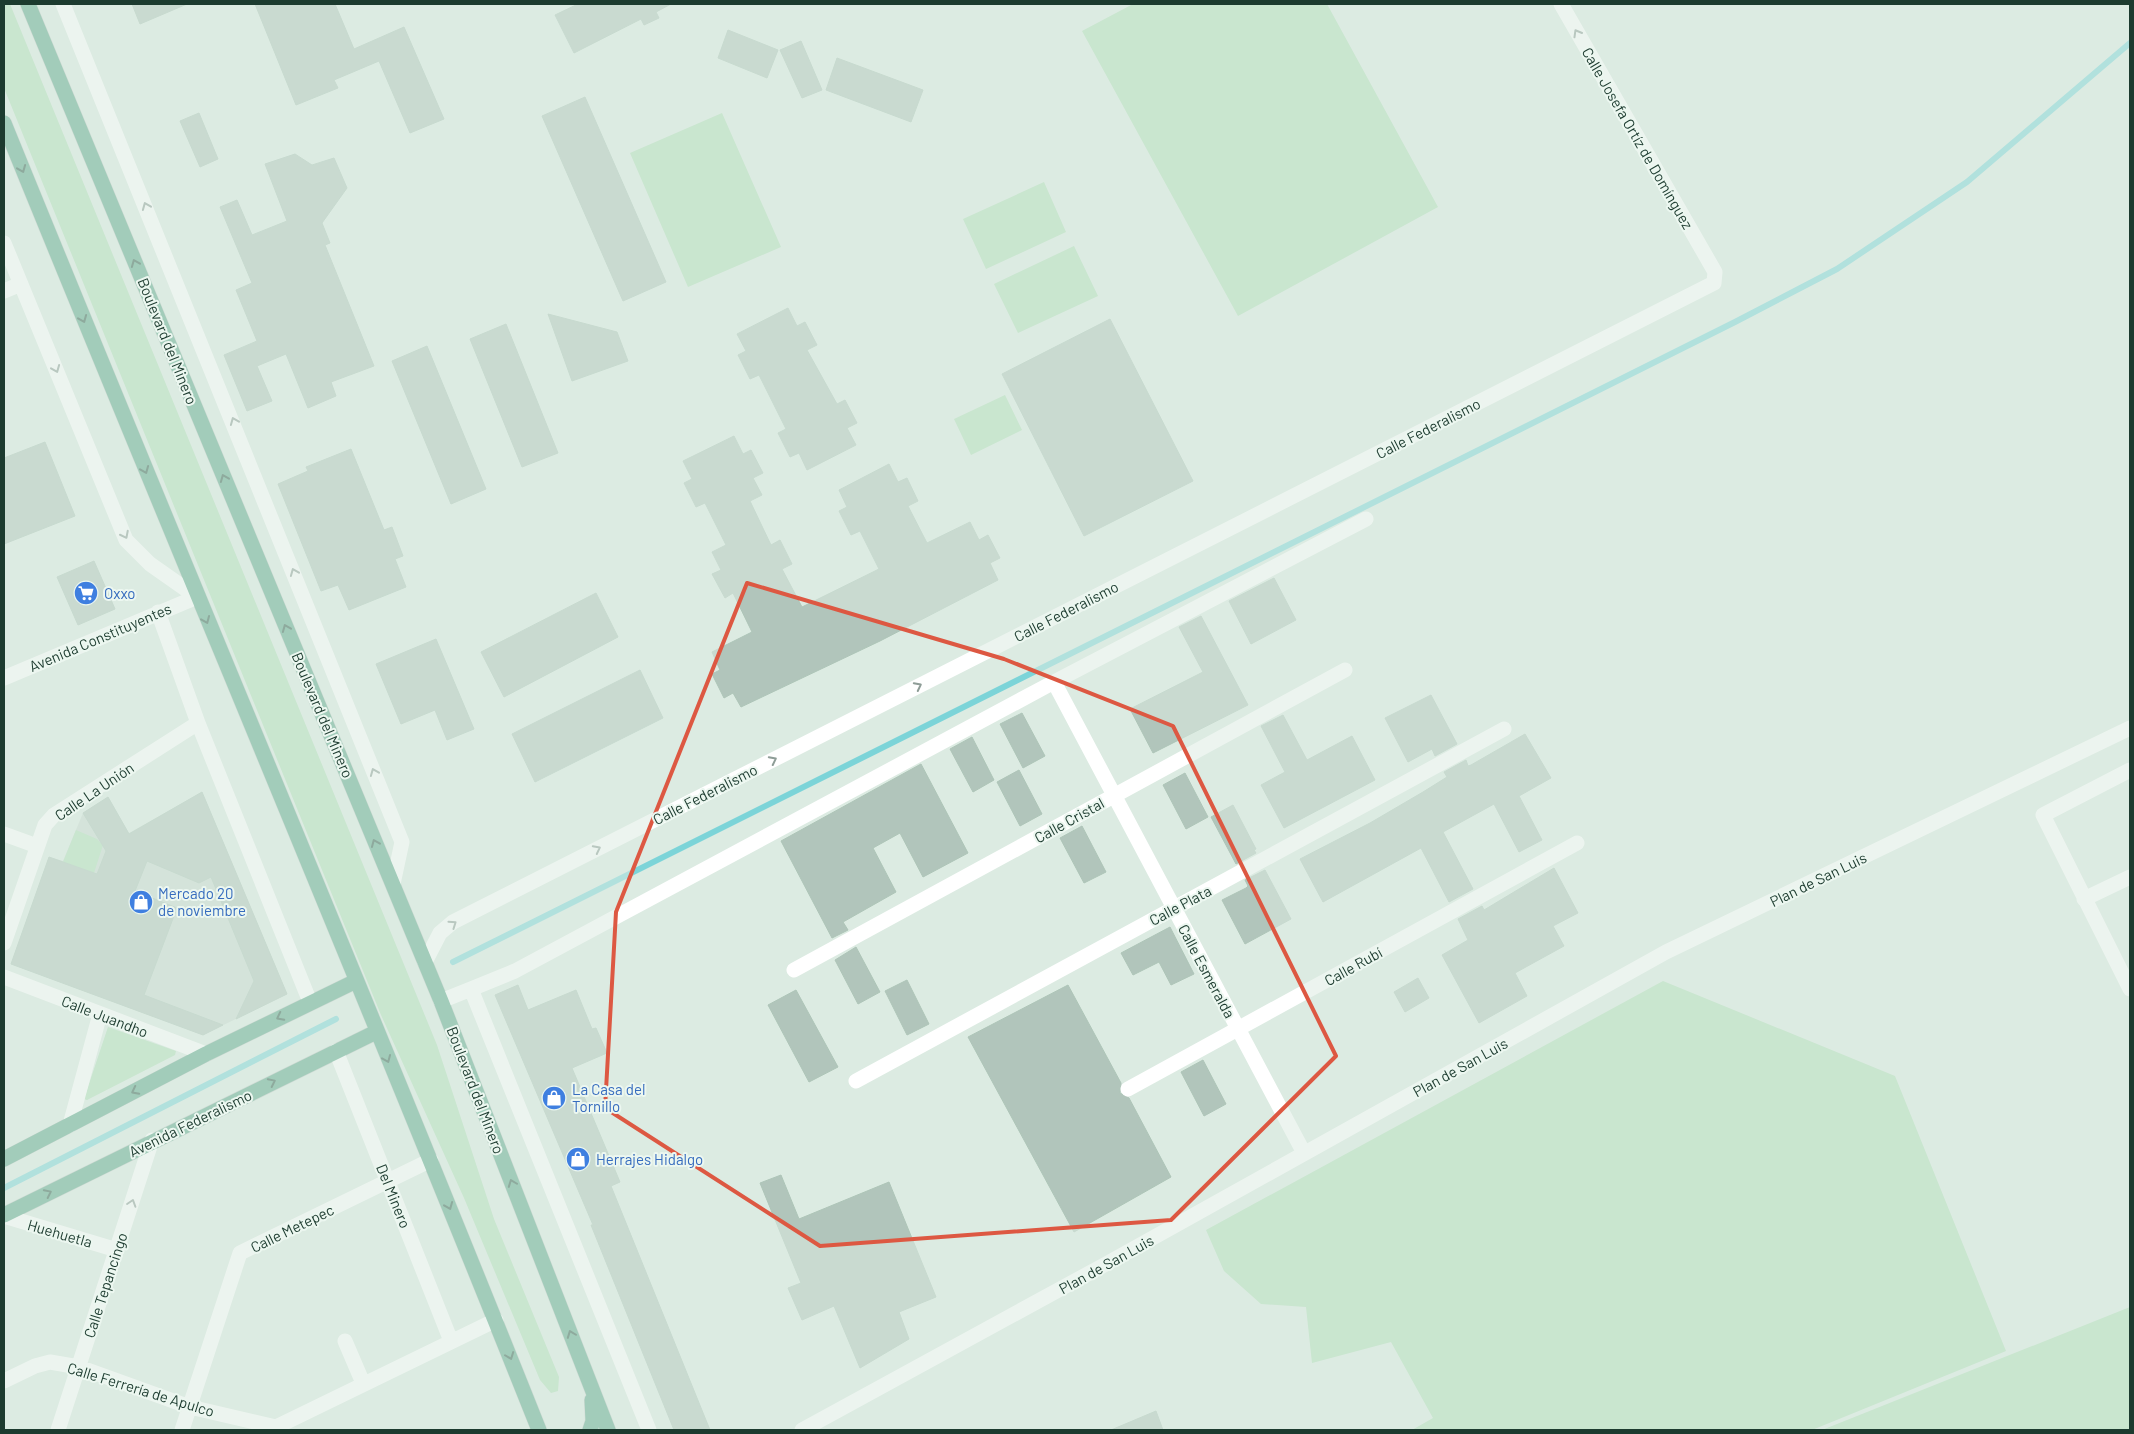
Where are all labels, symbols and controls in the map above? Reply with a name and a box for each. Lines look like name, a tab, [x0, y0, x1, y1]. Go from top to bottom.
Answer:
one-way arrow	[1574, 29, 1584, 38]
street label: Calle Josefa Ortíz de Domínguez	[1579, 44, 1698, 232]
one-way arrow	[16, 164, 26, 172]
one-way arrow	[141, 202, 152, 211]
one-way arrow	[131, 259, 142, 268]
street label: Boulevard del Minero	[134, 275, 202, 407]
one-way arrow	[77, 314, 88, 323]
one-way arrow	[50, 364, 60, 373]
street label: Calle Federalismo	[1373, 394, 1483, 462]
one-way arrow	[229, 418, 239, 426]
one-way arrow	[139, 465, 149, 473]
one-way arrow	[220, 474, 231, 483]
one-way arrow	[119, 530, 129, 539]
one-way arrow	[290, 568, 300, 577]
street label: Calle Federalismo	[1011, 577, 1121, 645]
supermarket icon: Oxxo	[73, 580, 99, 606]
place label: Oxxo	[104, 584, 136, 602]
street label: Avenida Constituyentes	[26, 599, 174, 675]
one-way arrow	[200, 615, 211, 624]
one-way arrow	[282, 624, 293, 633]
street label: Boulevard del Minero	[288, 649, 358, 781]
one-way arrow	[913, 682, 922, 693]
one-way arrow	[768, 756, 777, 766]
street label: Calle La Unión	[51, 758, 137, 824]
street label: Calle Federalismo	[650, 760, 760, 828]
one-way arrow	[370, 768, 380, 777]
street label: Calle Cristal	[1031, 794, 1107, 846]
one-way arrow	[371, 839, 382, 848]
one-way arrow	[592, 845, 601, 855]
street label: Plan de San Luis	[1767, 848, 1869, 910]
street label: Calle Plata	[1146, 881, 1214, 929]
place label: Mercado 20 de noviembre	[158, 884, 246, 919]
shop icon: Mercado 20 de noviembre	[128, 889, 154, 915]
one-way arrow	[447, 921, 457, 930]
street label: Calle Esmeralda	[1175, 921, 1239, 1021]
street label: Calle Rubí	[1321, 943, 1385, 989]
street label: Calle Juandho	[59, 991, 151, 1041]
one-way arrow	[276, 1011, 285, 1021]
street label: Boulevard del Minero	[443, 1024, 509, 1156]
street label: Plan de San Luis	[1410, 1034, 1510, 1100]
one-way arrow	[381, 1054, 392, 1063]
one-way arrow	[266, 1079, 275, 1089]
place label: La Casa del Tornillo	[572, 1080, 645, 1115]
street label: Avenida Federalismo	[126, 1085, 254, 1161]
one-way arrow	[132, 1085, 141, 1095]
shop icon: La Casa del Tornillo	[541, 1085, 567, 1111]
shop icon: Herrajes Hidalgo	[565, 1146, 591, 1172]
place label: Herrajes Hidalgo	[596, 1150, 703, 1168]
street label: Del Minero	[373, 1161, 415, 1231]
one-way arrow	[507, 1179, 517, 1187]
one-way arrow	[42, 1190, 51, 1200]
one-way arrow	[126, 1200, 136, 1208]
street label: Calle Metepec	[247, 1200, 337, 1256]
one-way arrow	[444, 1201, 454, 1209]
street label: Huehuetla	[26, 1215, 94, 1251]
street label: Calle Tepancingo	[79, 1230, 131, 1340]
street label: Plan de San Luis	[1056, 1231, 1156, 1297]
one-way arrow	[566, 1330, 577, 1339]
one-way arrow	[504, 1352, 514, 1360]
street label: Calle Ferrería de Apulco	[65, 1358, 217, 1420]

